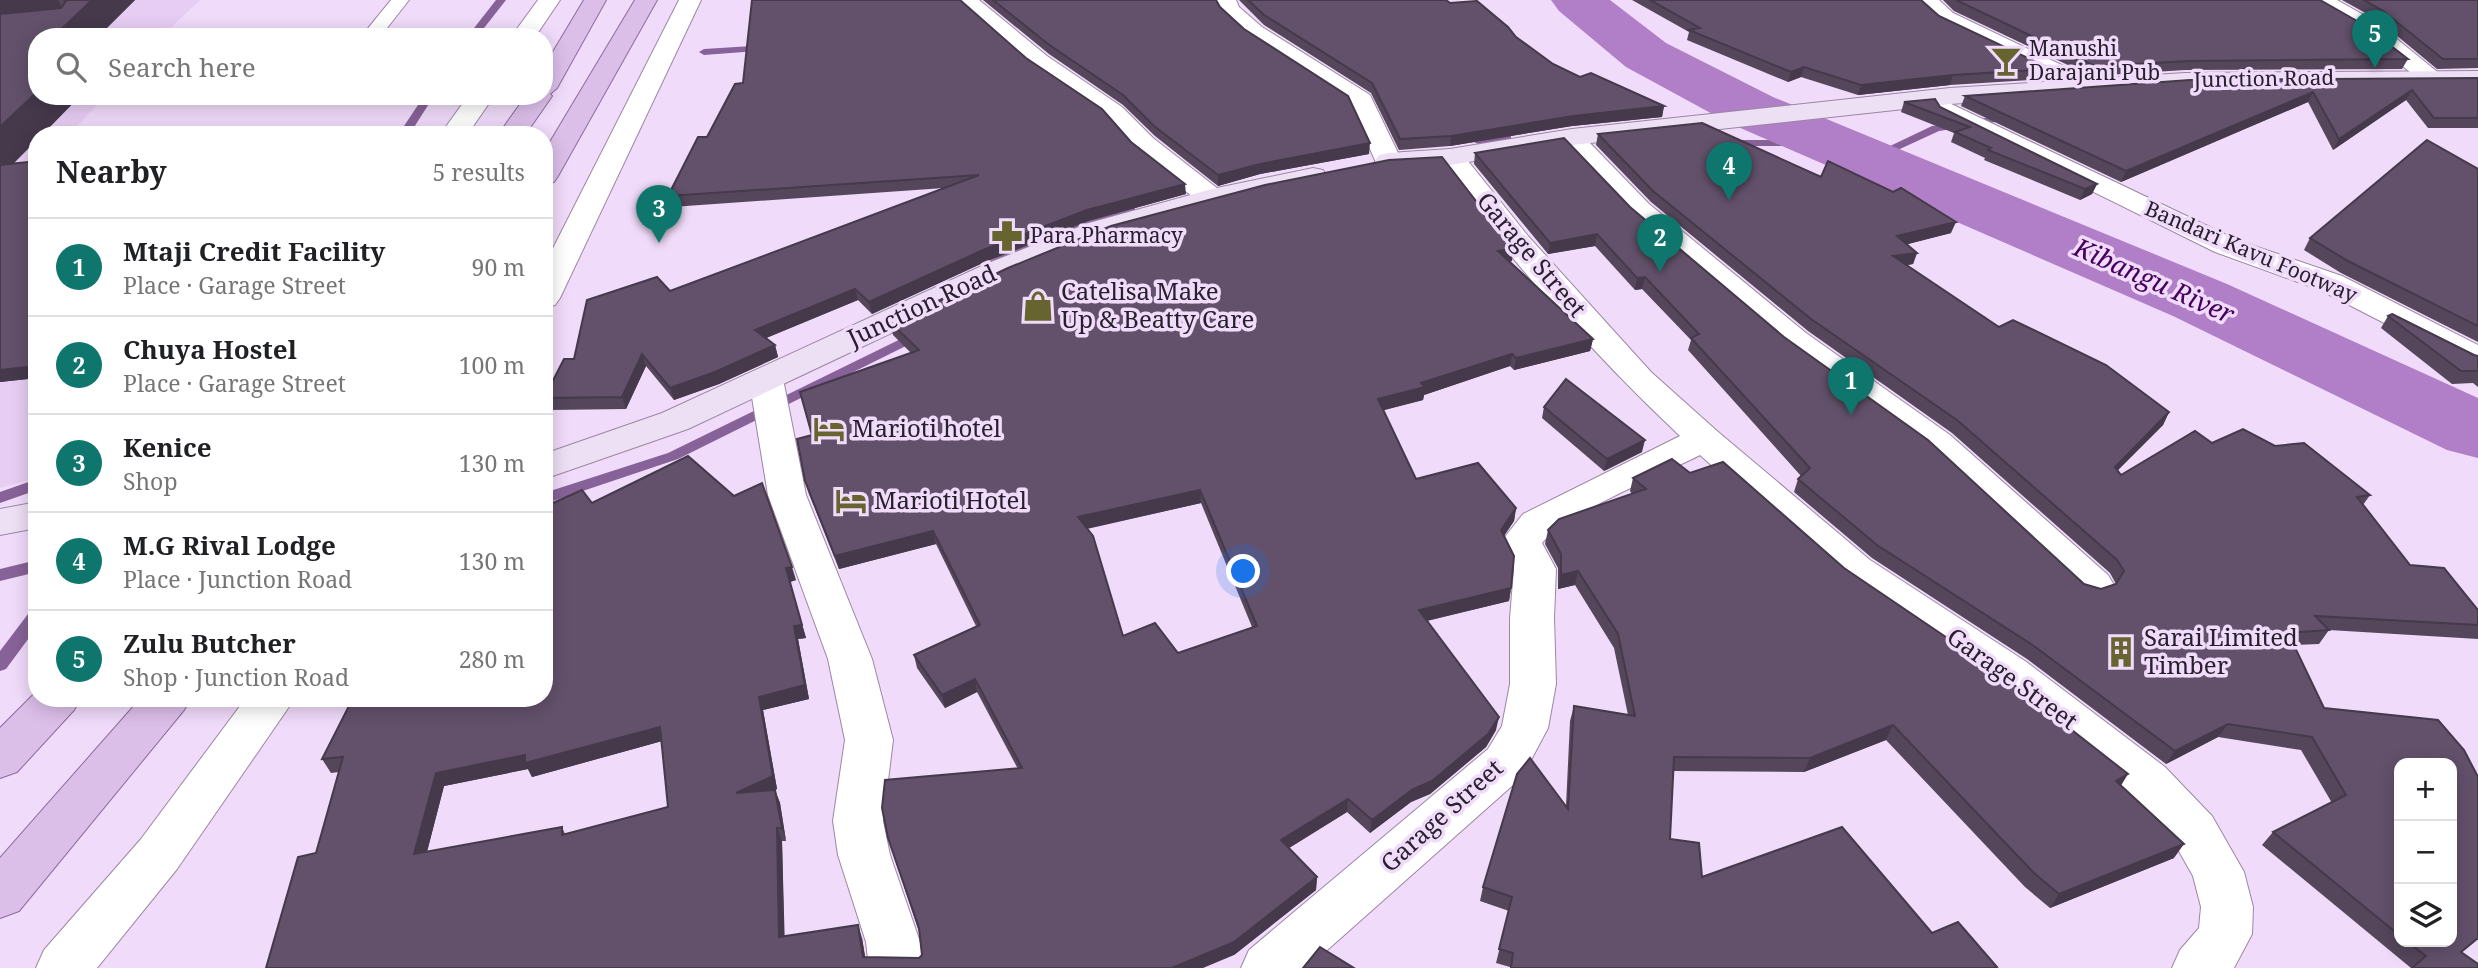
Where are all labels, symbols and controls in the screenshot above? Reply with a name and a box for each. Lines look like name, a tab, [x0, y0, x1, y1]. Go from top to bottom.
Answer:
pin: 5	[2352, 10, 2398, 68]
search box	[28, 28, 553, 105]
place label: Manushi Darajani Pub	[2029, 34, 2160, 86]
bar icon: Manushi Darajani Pub	[1989, 44, 2023, 78]
icon: search	[52, 48, 90, 86]
text: Search here	[108, 49, 256, 85]
street label: Junction Road	[2192, 63, 2335, 93]
pin: 4	[1706, 142, 1752, 200]
text: Nearby	[56, 151, 167, 192]
text: 5 results	[432, 156, 525, 188]
street label: Garage Street	[1470, 184, 1594, 324]
pin: 3	[636, 185, 682, 243]
street label: Bandari Kavu Footway	[2141, 194, 2362, 309]
pin: 2	[1637, 214, 1683, 272]
pharmacy icon: Para Pharmacy	[990, 219, 1024, 253]
place label: Para Pharmacy	[1030, 221, 1183, 249]
water label: Kibangu River	[2067, 228, 2241, 332]
text: Mtaji Credit Facility	[123, 233, 385, 269]
text: 1	[73, 251, 86, 283]
text: 90 m	[472, 251, 525, 283]
street label: Junction Road	[841, 256, 1001, 354]
text: Place · Garage Street	[123, 269, 346, 301]
place label: Catelisa Make Up & Beatty Care	[1061, 274, 1254, 335]
shop icon: Catelisa Make Up & Beatty Care	[1021, 289, 1055, 323]
text: Chuya Hostel	[123, 331, 297, 367]
text: 2	[73, 349, 86, 381]
text: 100 m	[459, 349, 525, 381]
pin: 1	[1828, 357, 1874, 415]
text: Place · Garage Street	[123, 367, 346, 399]
place label: Marioti hotel	[852, 411, 1002, 444]
hotel icon: Marioti hotel	[812, 412, 846, 446]
text: Kenice	[123, 429, 212, 465]
text: 3	[73, 447, 86, 479]
text: 130 m	[459, 447, 525, 479]
text: Shop	[123, 465, 178, 497]
place label: Marioti Hotel	[874, 483, 1027, 516]
hotel icon: Marioti Hotel	[834, 484, 868, 518]
text: M.G Rival Lodge	[123, 527, 336, 563]
text: 4	[73, 545, 86, 577]
text: 130 m	[459, 545, 525, 577]
your location	[1226, 554, 1260, 588]
text: Place · Junction Road	[123, 563, 352, 595]
street label: Garage Street	[1941, 619, 2085, 736]
place label: Sarai Limited Timber	[2144, 620, 2298, 681]
text: Zulu Butcher	[123, 625, 296, 661]
building icon: Sarai Limited Timber	[2104, 635, 2138, 669]
text: 5	[73, 643, 86, 675]
text: 280 m	[459, 643, 525, 675]
text: Shop · Junction Road	[123, 661, 349, 693]
street label: Garage Street	[1373, 751, 1509, 879]
map controls	[2394, 758, 2457, 947]
button: +	[2394, 758, 2457, 821]
button: −	[2394, 821, 2457, 884]
button: layers	[2394, 884, 2457, 947]

